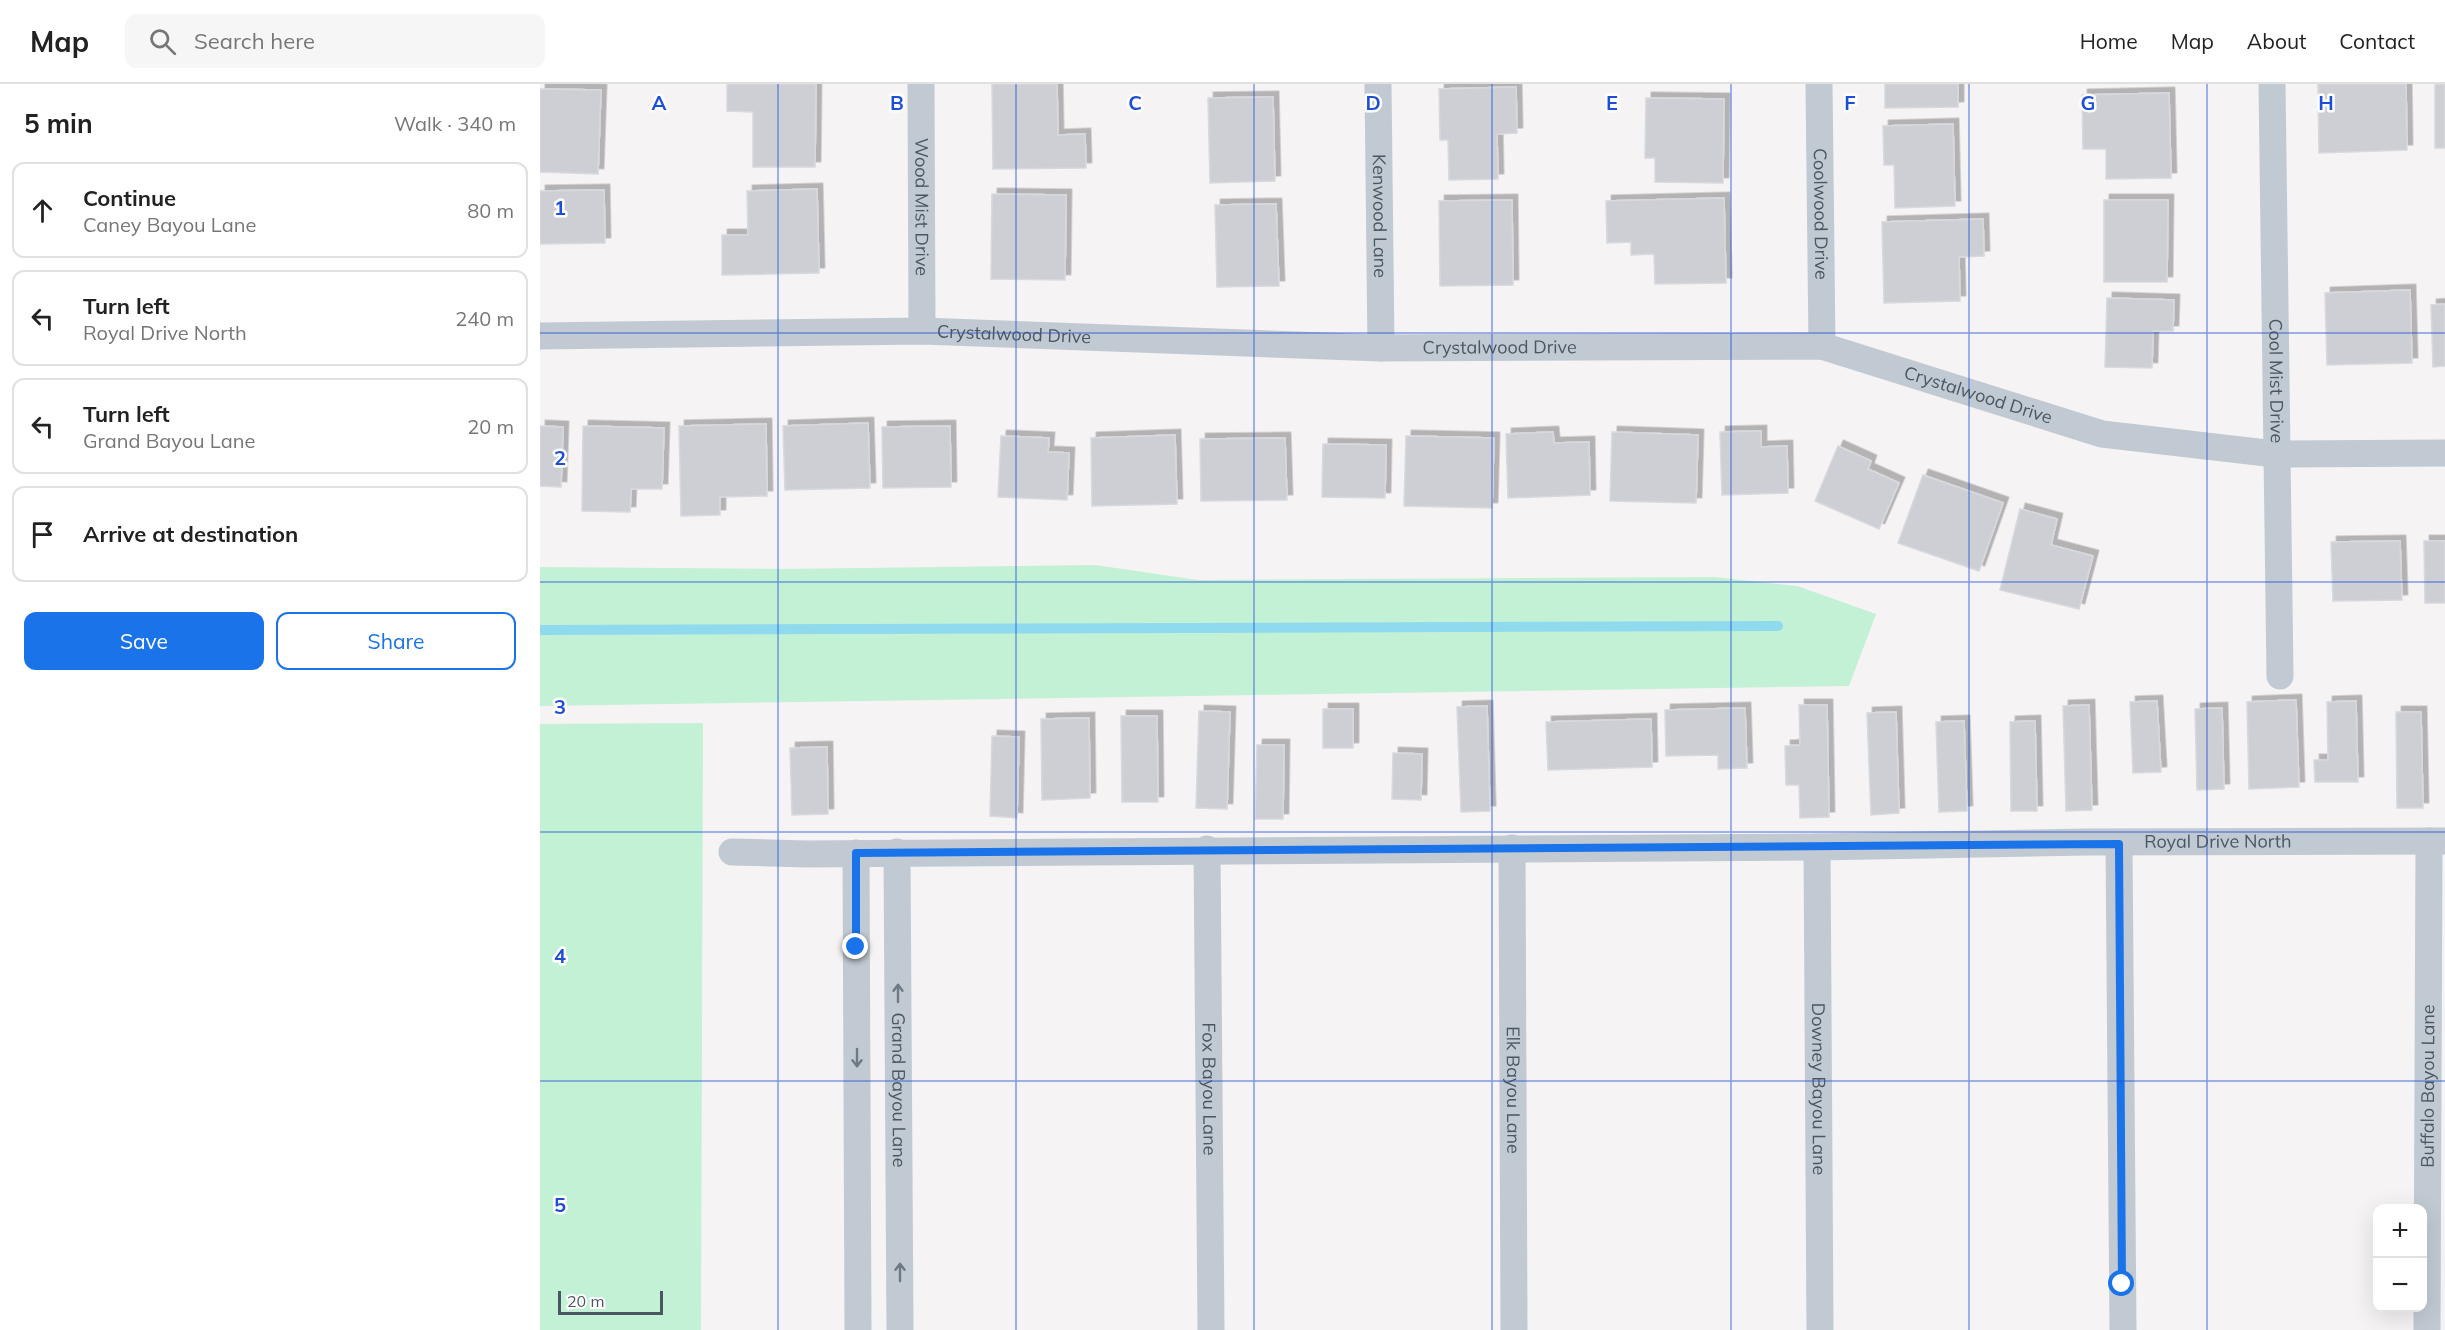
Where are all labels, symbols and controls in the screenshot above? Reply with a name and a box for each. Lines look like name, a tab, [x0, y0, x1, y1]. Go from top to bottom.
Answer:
search box	[125, 14, 545, 68]
text: Map	[30, 24, 89, 59]
icon: search	[146, 25, 179, 58]
text: Search here	[194, 27, 315, 55]
text: Home	[2080, 28, 2138, 54]
text: Map	[2171, 28, 2214, 54]
text: About	[2247, 28, 2306, 54]
text: Contact	[2339, 28, 2415, 54]
text: A	[652, 90, 667, 115]
text: B	[890, 90, 904, 115]
text: C	[1128, 90, 1142, 115]
text: D	[1365, 90, 1381, 115]
text: E	[1606, 90, 1618, 115]
text: F	[1844, 90, 1856, 115]
text: G	[2081, 90, 2095, 115]
text: H	[2318, 90, 2334, 115]
text: 5 min	[24, 107, 93, 140]
text: Walk · 340 m	[394, 111, 516, 136]
street label: Wood Mist Drive	[910, 138, 934, 276]
street label: Coolwood Drive	[1809, 148, 1833, 280]
street label: Kenwood Lane	[1368, 154, 1392, 278]
text: Continue	[83, 184, 176, 212]
icon: ahead	[26, 194, 59, 227]
text: 1	[554, 195, 566, 220]
text: 80 m	[467, 198, 514, 223]
text: Caney Bayou Lane	[83, 212, 256, 237]
text: Turn left	[83, 292, 170, 320]
icon: left	[26, 302, 59, 335]
text: 240 m	[455, 306, 514, 331]
street label: Cool Mist Drive	[2264, 319, 2289, 443]
text: Royal Drive North	[83, 320, 247, 345]
street label: Crystalwood Drive	[936, 320, 1091, 348]
street label: Crystalwood Drive	[1423, 335, 1577, 359]
street label: Crystalwood Drive	[1901, 361, 2055, 429]
text: Turn left	[83, 400, 170, 428]
icon: left	[26, 410, 59, 443]
text: 20 m	[467, 414, 514, 439]
text: Grand Bayou Lane	[83, 428, 255, 453]
text: 2	[554, 445, 566, 470]
icon: arrive	[26, 518, 59, 551]
text: Arrive at destination	[83, 520, 298, 548]
button: Save	[24, 612, 264, 670]
button: Share	[276, 612, 516, 670]
text: 3	[554, 694, 566, 719]
street label: Royal Drive North	[2144, 829, 2292, 853]
route end	[842, 933, 868, 959]
text: 4	[554, 943, 566, 968]
one-way arrow	[892, 983, 904, 1003]
street label: Downey Bayou Lane	[1807, 1003, 1831, 1175]
street label: Buffalo Bayou Lane	[2416, 1004, 2439, 1168]
street label: Grand Bayou Lane	[887, 1012, 911, 1168]
street label: Fox Bayou Lane	[1197, 1022, 1222, 1156]
street label: Elk Bayou Lane	[1502, 1026, 1525, 1154]
one-way arrow	[851, 1048, 863, 1068]
text: 5	[554, 1192, 566, 1217]
map controls	[2373, 1204, 2427, 1312]
button: +	[2373, 1204, 2427, 1258]
button: −	[2373, 1258, 2427, 1312]
one-way arrow	[894, 1262, 906, 1282]
route start	[2108, 1270, 2134, 1296]
scale bar	[558, 1288, 663, 1316]
text: 20 m	[567, 1291, 604, 1311]

